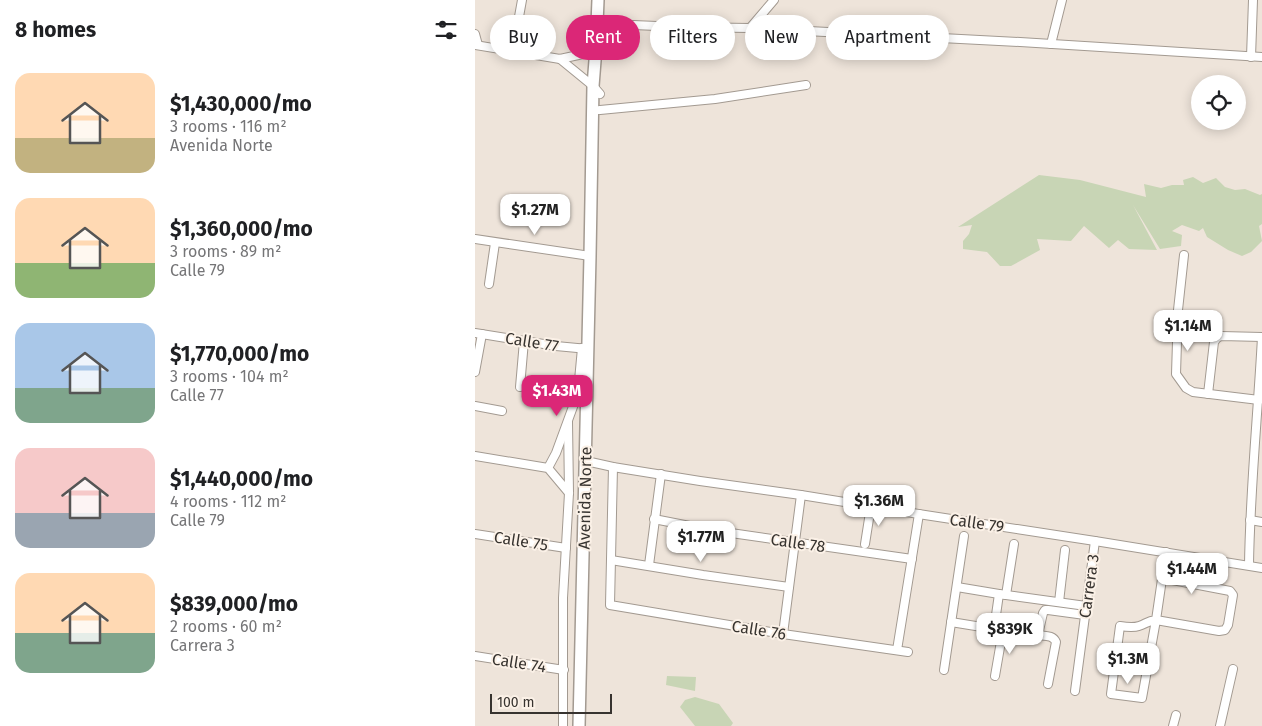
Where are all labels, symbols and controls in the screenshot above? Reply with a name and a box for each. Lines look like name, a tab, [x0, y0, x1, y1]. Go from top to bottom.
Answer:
chip: Buy	[490, 15, 556, 60]
chip: Rent	[566, 15, 640, 60]
chip: Filters	[650, 15, 735, 60]
chip: New	[745, 15, 816, 60]
chip: Apartment	[826, 15, 949, 60]
icon: filters	[432, 16, 460, 44]
text: 8 homes	[15, 17, 96, 43]
map controls	[1191, 75, 1246, 130]
button: locate	[1191, 75, 1246, 130]
text: $1,430,000/mo	[170, 91, 312, 117]
icon: home	[55, 93, 115, 153]
text: 3 rooms · 116 m²	[170, 117, 287, 136]
text: Avenida Norte	[170, 136, 273, 155]
pin: $1.27M	[494, 194, 576, 236]
text: $1.27M	[511, 200, 559, 219]
text: $1,360,000/mo	[170, 216, 313, 242]
icon: home	[55, 218, 115, 278]
text: 3 rooms · 89 m²	[170, 242, 281, 261]
text: Calle 79	[170, 261, 225, 280]
pin: $1.14M	[1147, 310, 1229, 352]
text: $1.14M	[1165, 316, 1211, 335]
street label: Calle 77	[504, 328, 560, 356]
text: $1,770,000/mo	[170, 341, 309, 367]
icon: home	[55, 343, 115, 403]
text: 3 rooms · 104 m²	[170, 367, 289, 386]
pin: $1.43M	[516, 374, 598, 417]
text: $1.43M	[533, 381, 581, 400]
text: Calle 77	[170, 386, 224, 405]
street label: Avenida Norte	[575, 446, 595, 550]
text: $1,440,000/mo	[170, 466, 313, 492]
icon: home	[55, 468, 115, 528]
pin: $1.36M	[838, 484, 920, 527]
text: $1.36M	[854, 491, 904, 510]
text: 4 rooms · 112 m²	[170, 492, 286, 511]
street label: Calle 79	[949, 510, 1005, 536]
text: Calle 79	[170, 511, 225, 530]
pin: $1.77M	[660, 520, 742, 563]
street label: Calle 75	[493, 527, 549, 555]
text: $1.77M	[677, 527, 725, 546]
street label: Calle 78	[769, 530, 827, 556]
pin: $1.44M	[1151, 552, 1233, 595]
street label: Carrera 3	[1075, 553, 1103, 619]
text: $1.44M	[1167, 559, 1217, 578]
text: $839,000/mo	[170, 591, 298, 617]
icon: home	[55, 593, 115, 653]
pin: $839K	[975, 612, 1045, 655]
street label: Calle 76	[730, 616, 788, 644]
text: 2 rooms · 60 m²	[170, 617, 282, 636]
text: $839K	[987, 619, 1033, 638]
text: Carrera 3	[170, 636, 235, 655]
pin: $1.3M	[1093, 642, 1163, 685]
street label: Calle 74	[491, 649, 548, 677]
text: $1.3M	[1108, 649, 1148, 668]
scale bar	[490, 691, 613, 714]
text: 100 m	[497, 694, 534, 711]

